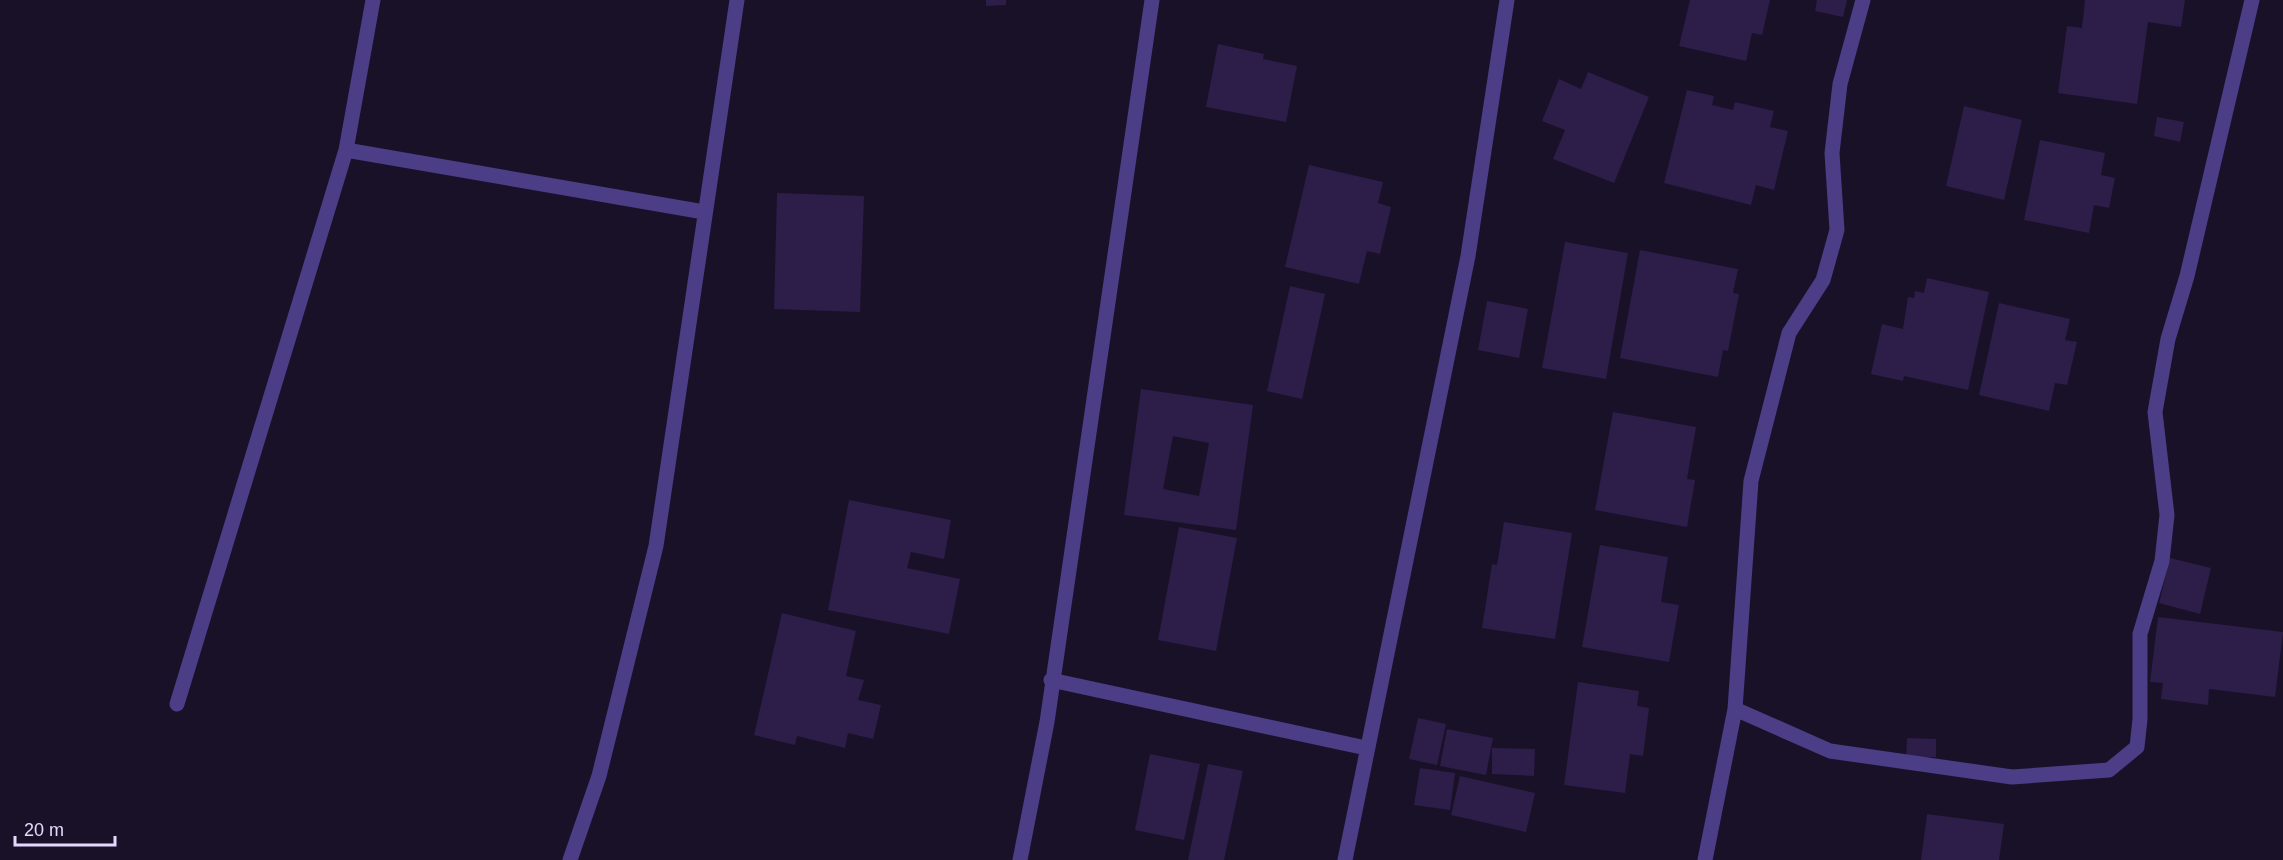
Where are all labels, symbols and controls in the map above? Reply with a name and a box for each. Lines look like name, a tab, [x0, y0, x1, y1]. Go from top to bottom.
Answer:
scale bar	[15, 809, 116, 847]
text: 20 m	[24, 820, 64, 840]

